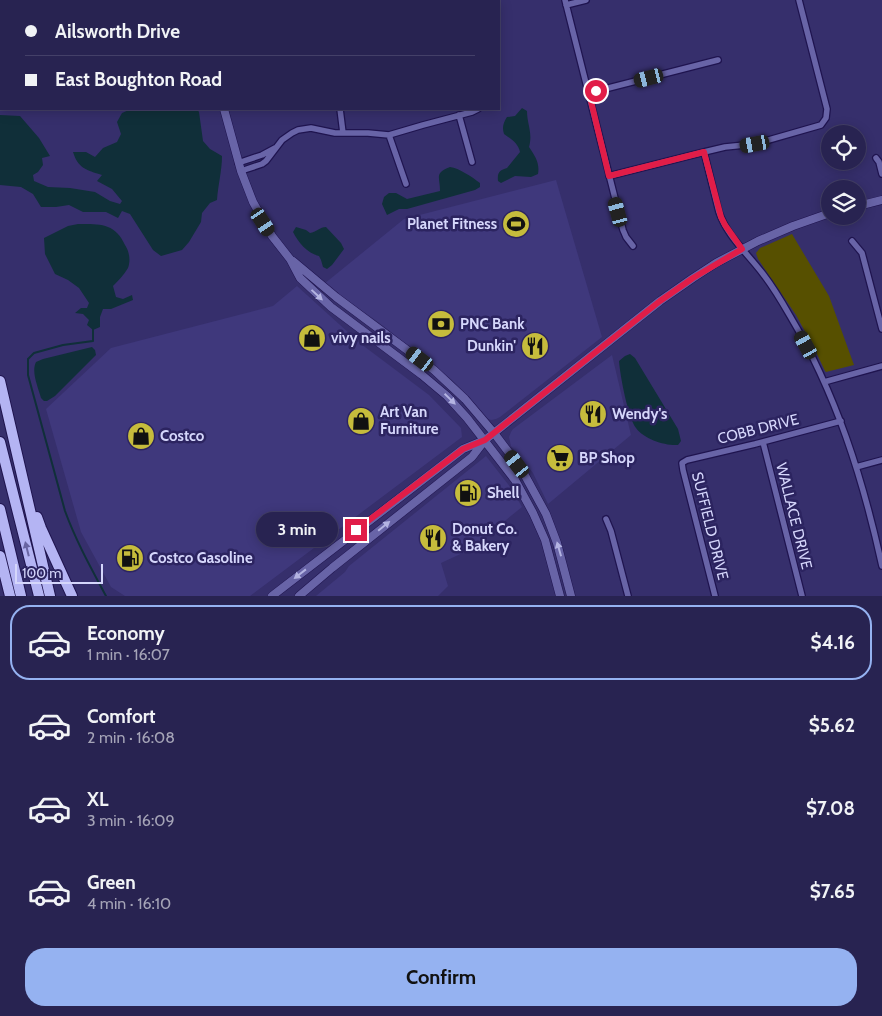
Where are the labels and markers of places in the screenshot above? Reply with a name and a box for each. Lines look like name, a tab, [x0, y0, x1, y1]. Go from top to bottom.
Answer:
sports icon: Planet Fitness	[501, 209, 531, 239]
place label: Planet Fitness	[407, 215, 497, 233]
bank icon: PNC Bank	[426, 309, 456, 339]
place label: PNC Bank	[460, 315, 525, 333]
shop icon: vivy nails	[297, 323, 327, 353]
place label: vivy nails	[331, 329, 391, 347]
restaurant icon: Dunkin'	[520, 331, 550, 361]
place label: Dunkin'	[467, 337, 516, 355]
restaurant icon: Wendy's	[578, 399, 608, 429]
place label: Art Van Furniture	[380, 403, 439, 438]
place label: Wendy's	[612, 405, 667, 423]
shop icon: Art Van Furniture	[346, 406, 376, 436]
shop icon: Costco	[126, 421, 156, 451]
place label: Costco	[160, 427, 205, 445]
supermarket icon: BP Shop	[545, 443, 575, 473]
place label: BP Shop	[579, 449, 635, 467]
fuel station icon: Shell	[453, 478, 483, 508]
place label: Shell	[487, 484, 520, 502]
place label: Donut Co. & Bakery	[452, 520, 517, 555]
restaurant icon: Donut Co. & Bakery	[418, 523, 448, 553]
fuel station icon: Costco Gasoline	[115, 543, 145, 573]
place label: Costco Gasoline	[149, 549, 253, 567]

